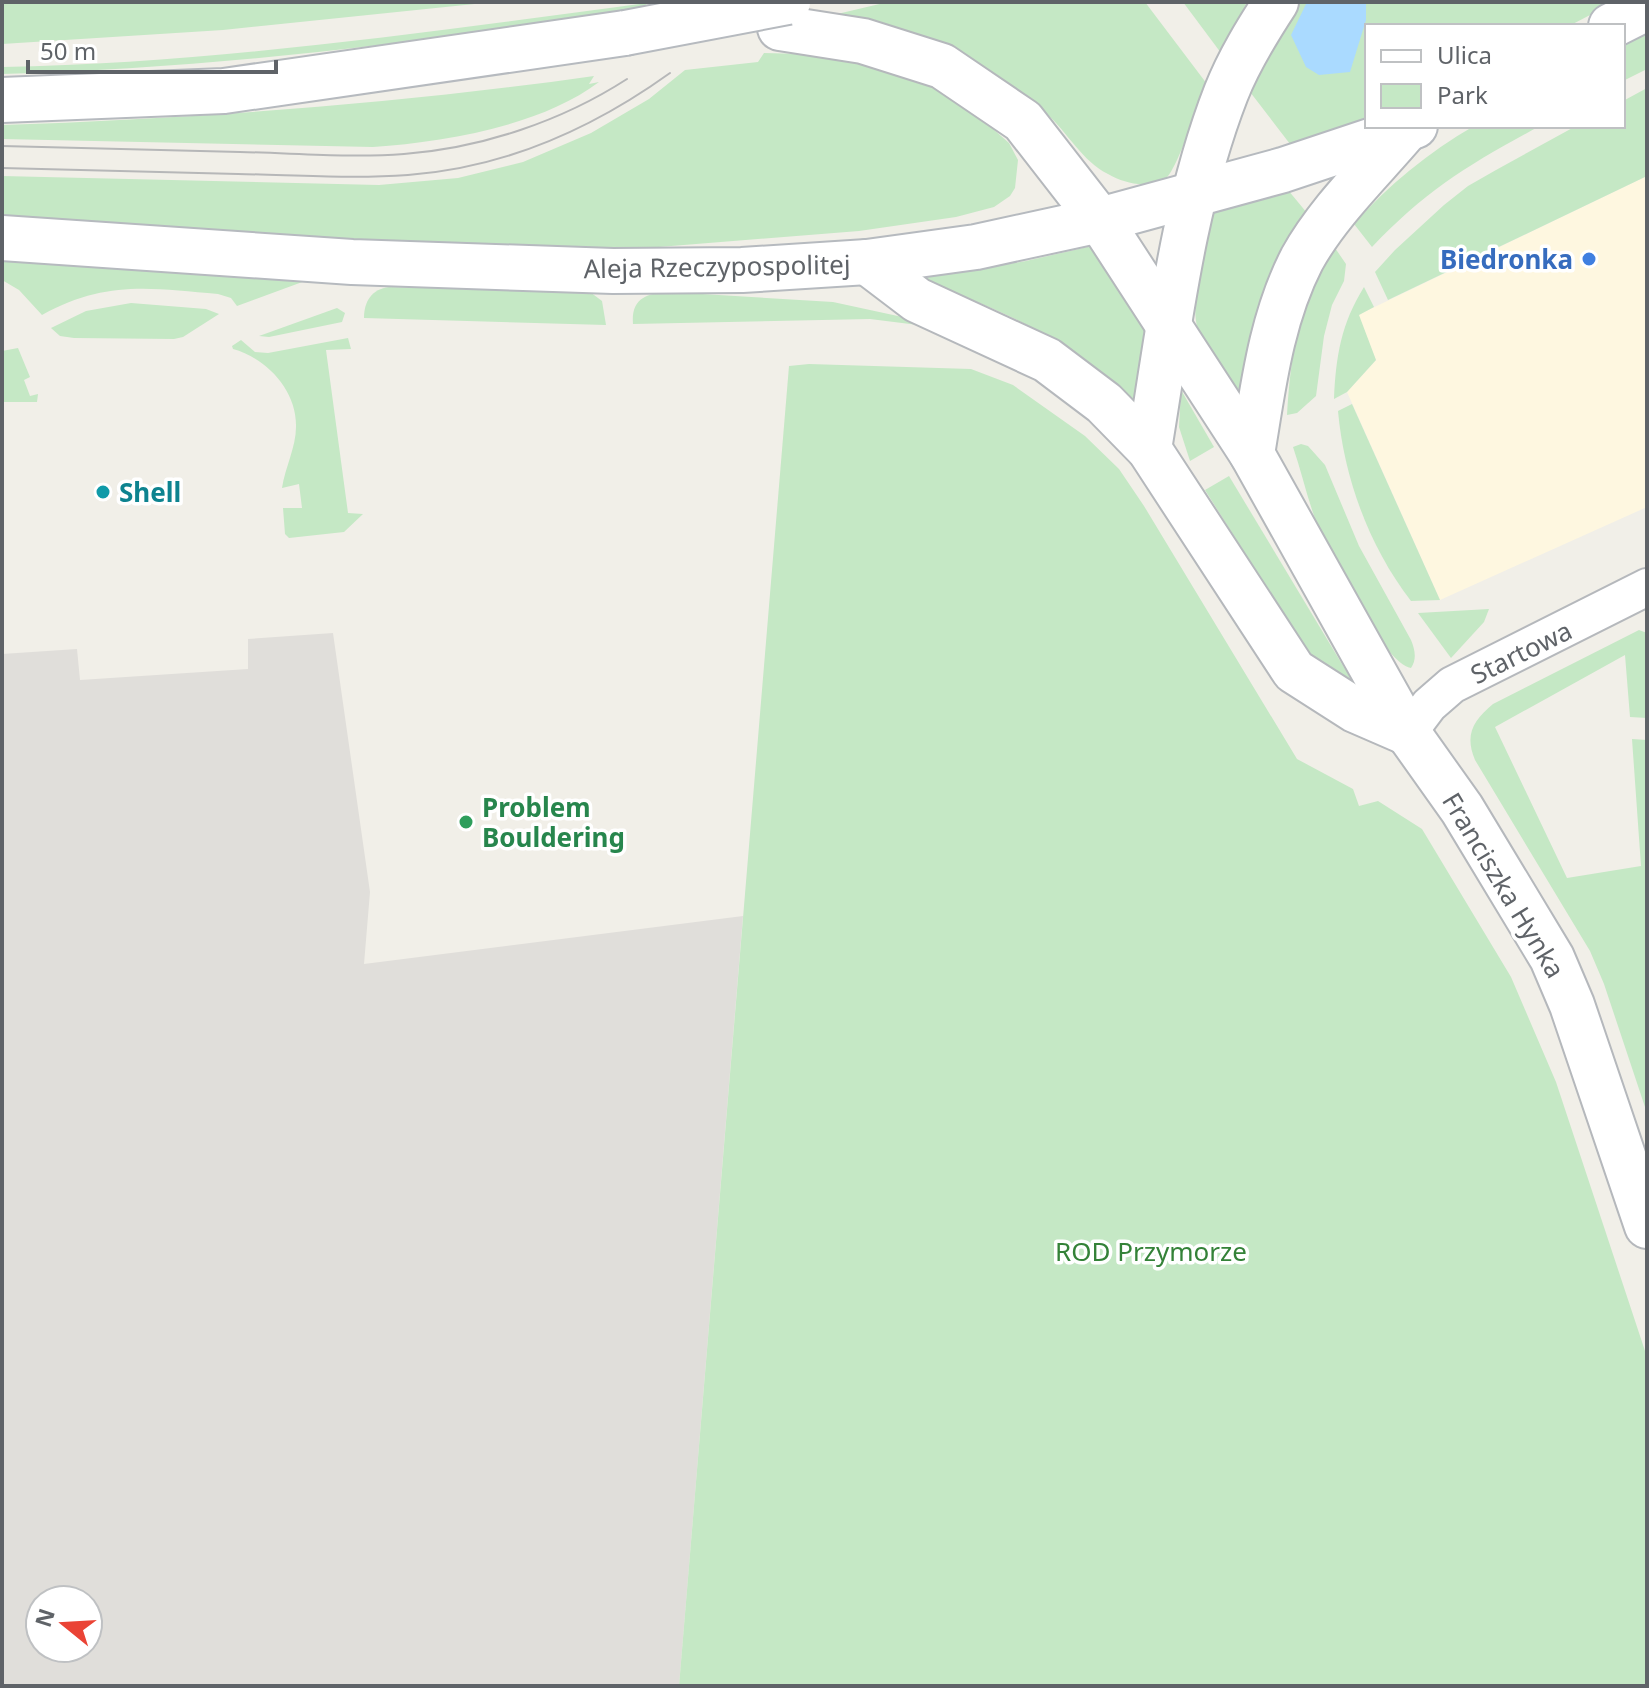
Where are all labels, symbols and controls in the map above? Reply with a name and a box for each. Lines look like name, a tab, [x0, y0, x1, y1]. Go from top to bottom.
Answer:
scale bar	[28, 24, 276, 74]
legend	[1365, 24, 1625, 128]
text: 50 m	[40, 34, 96, 67]
text: Ulica	[1437, 38, 1492, 71]
text: Park	[1437, 78, 1488, 111]
place label: Biedronka	[1440, 241, 1573, 277]
street label: Aleja Rzeczypospolitej	[583, 246, 851, 286]
marker: Biedronka	[1580, 250, 1598, 268]
place label: Shell	[119, 474, 181, 510]
marker: Shell	[94, 483, 112, 501]
street label: Startowa	[1464, 612, 1578, 692]
street label: Franciszka Hynka	[1434, 785, 1574, 985]
place label: Problem Bouldering	[482, 789, 625, 855]
marker: Problem Bouldering	[457, 813, 475, 831]
park label: ROD Przymorze	[1055, 1233, 1247, 1269]
north arrow	[24, 1584, 104, 1664]
text: N	[27, 1604, 61, 1631]

